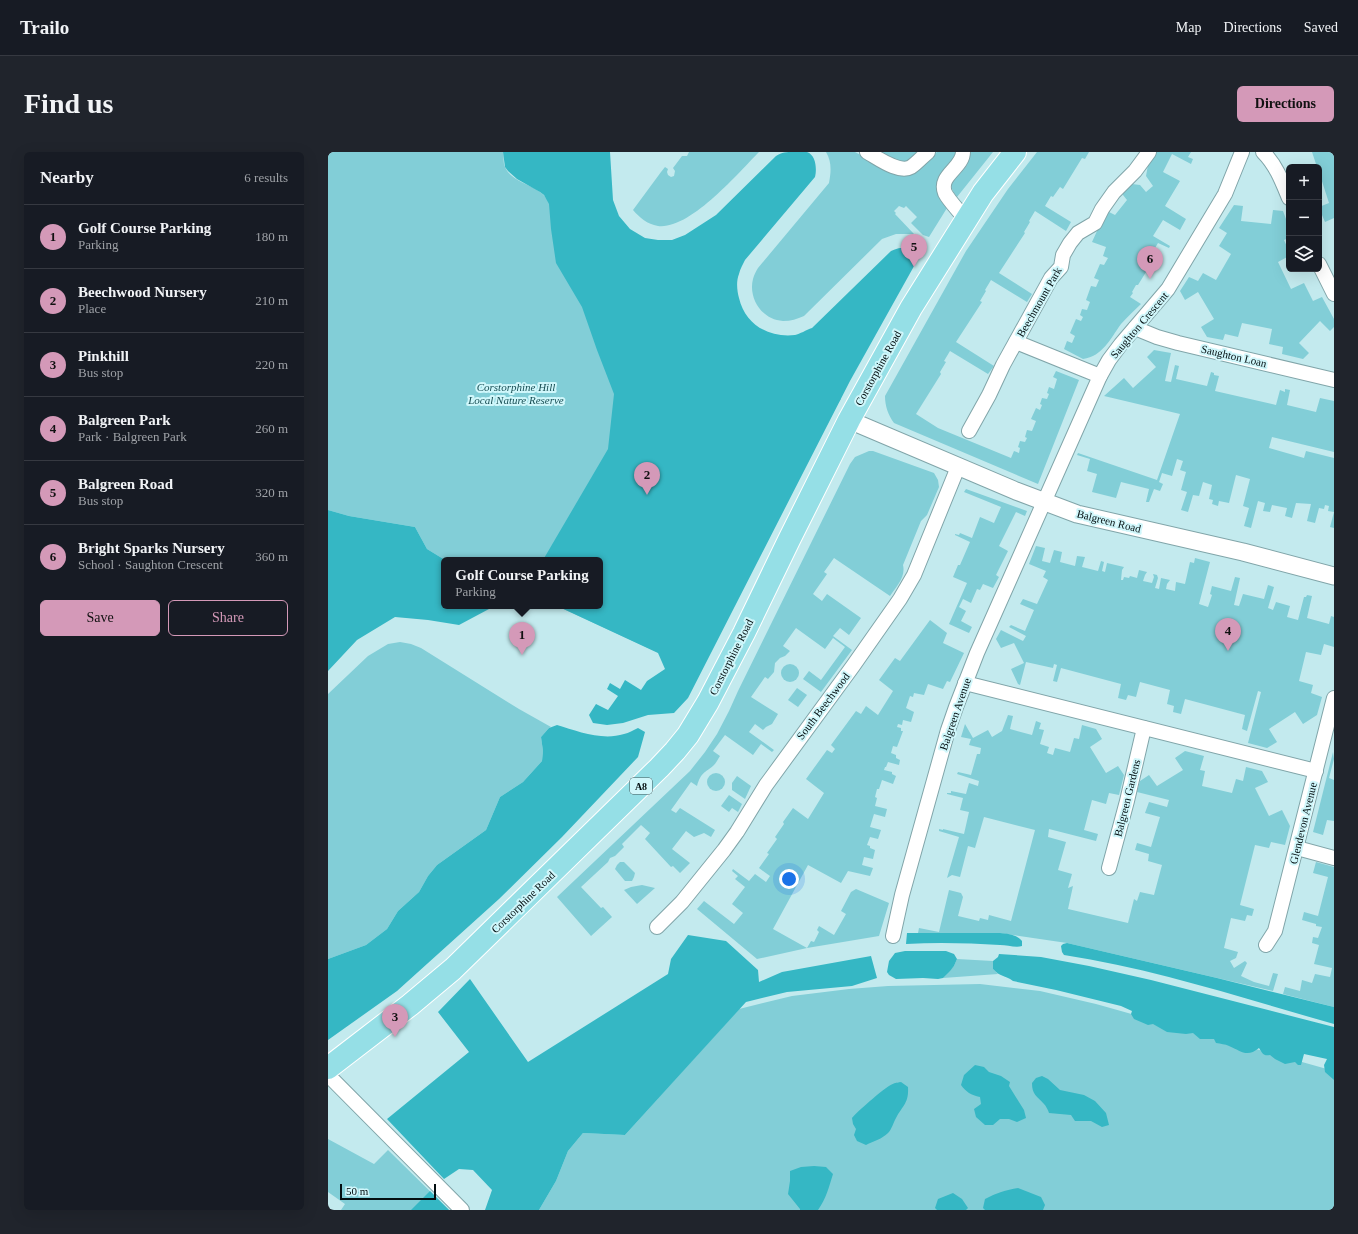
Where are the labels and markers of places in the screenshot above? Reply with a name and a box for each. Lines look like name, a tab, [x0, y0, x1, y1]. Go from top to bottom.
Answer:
pin: 5	[901, 234, 927, 267]
pin: 6	[1137, 246, 1163, 279]
pin: 2	[634, 462, 660, 495]
pin: 4	[1215, 618, 1241, 651]
pin: 1	[509, 622, 535, 655]
pin: 3	[382, 1004, 408, 1037]

